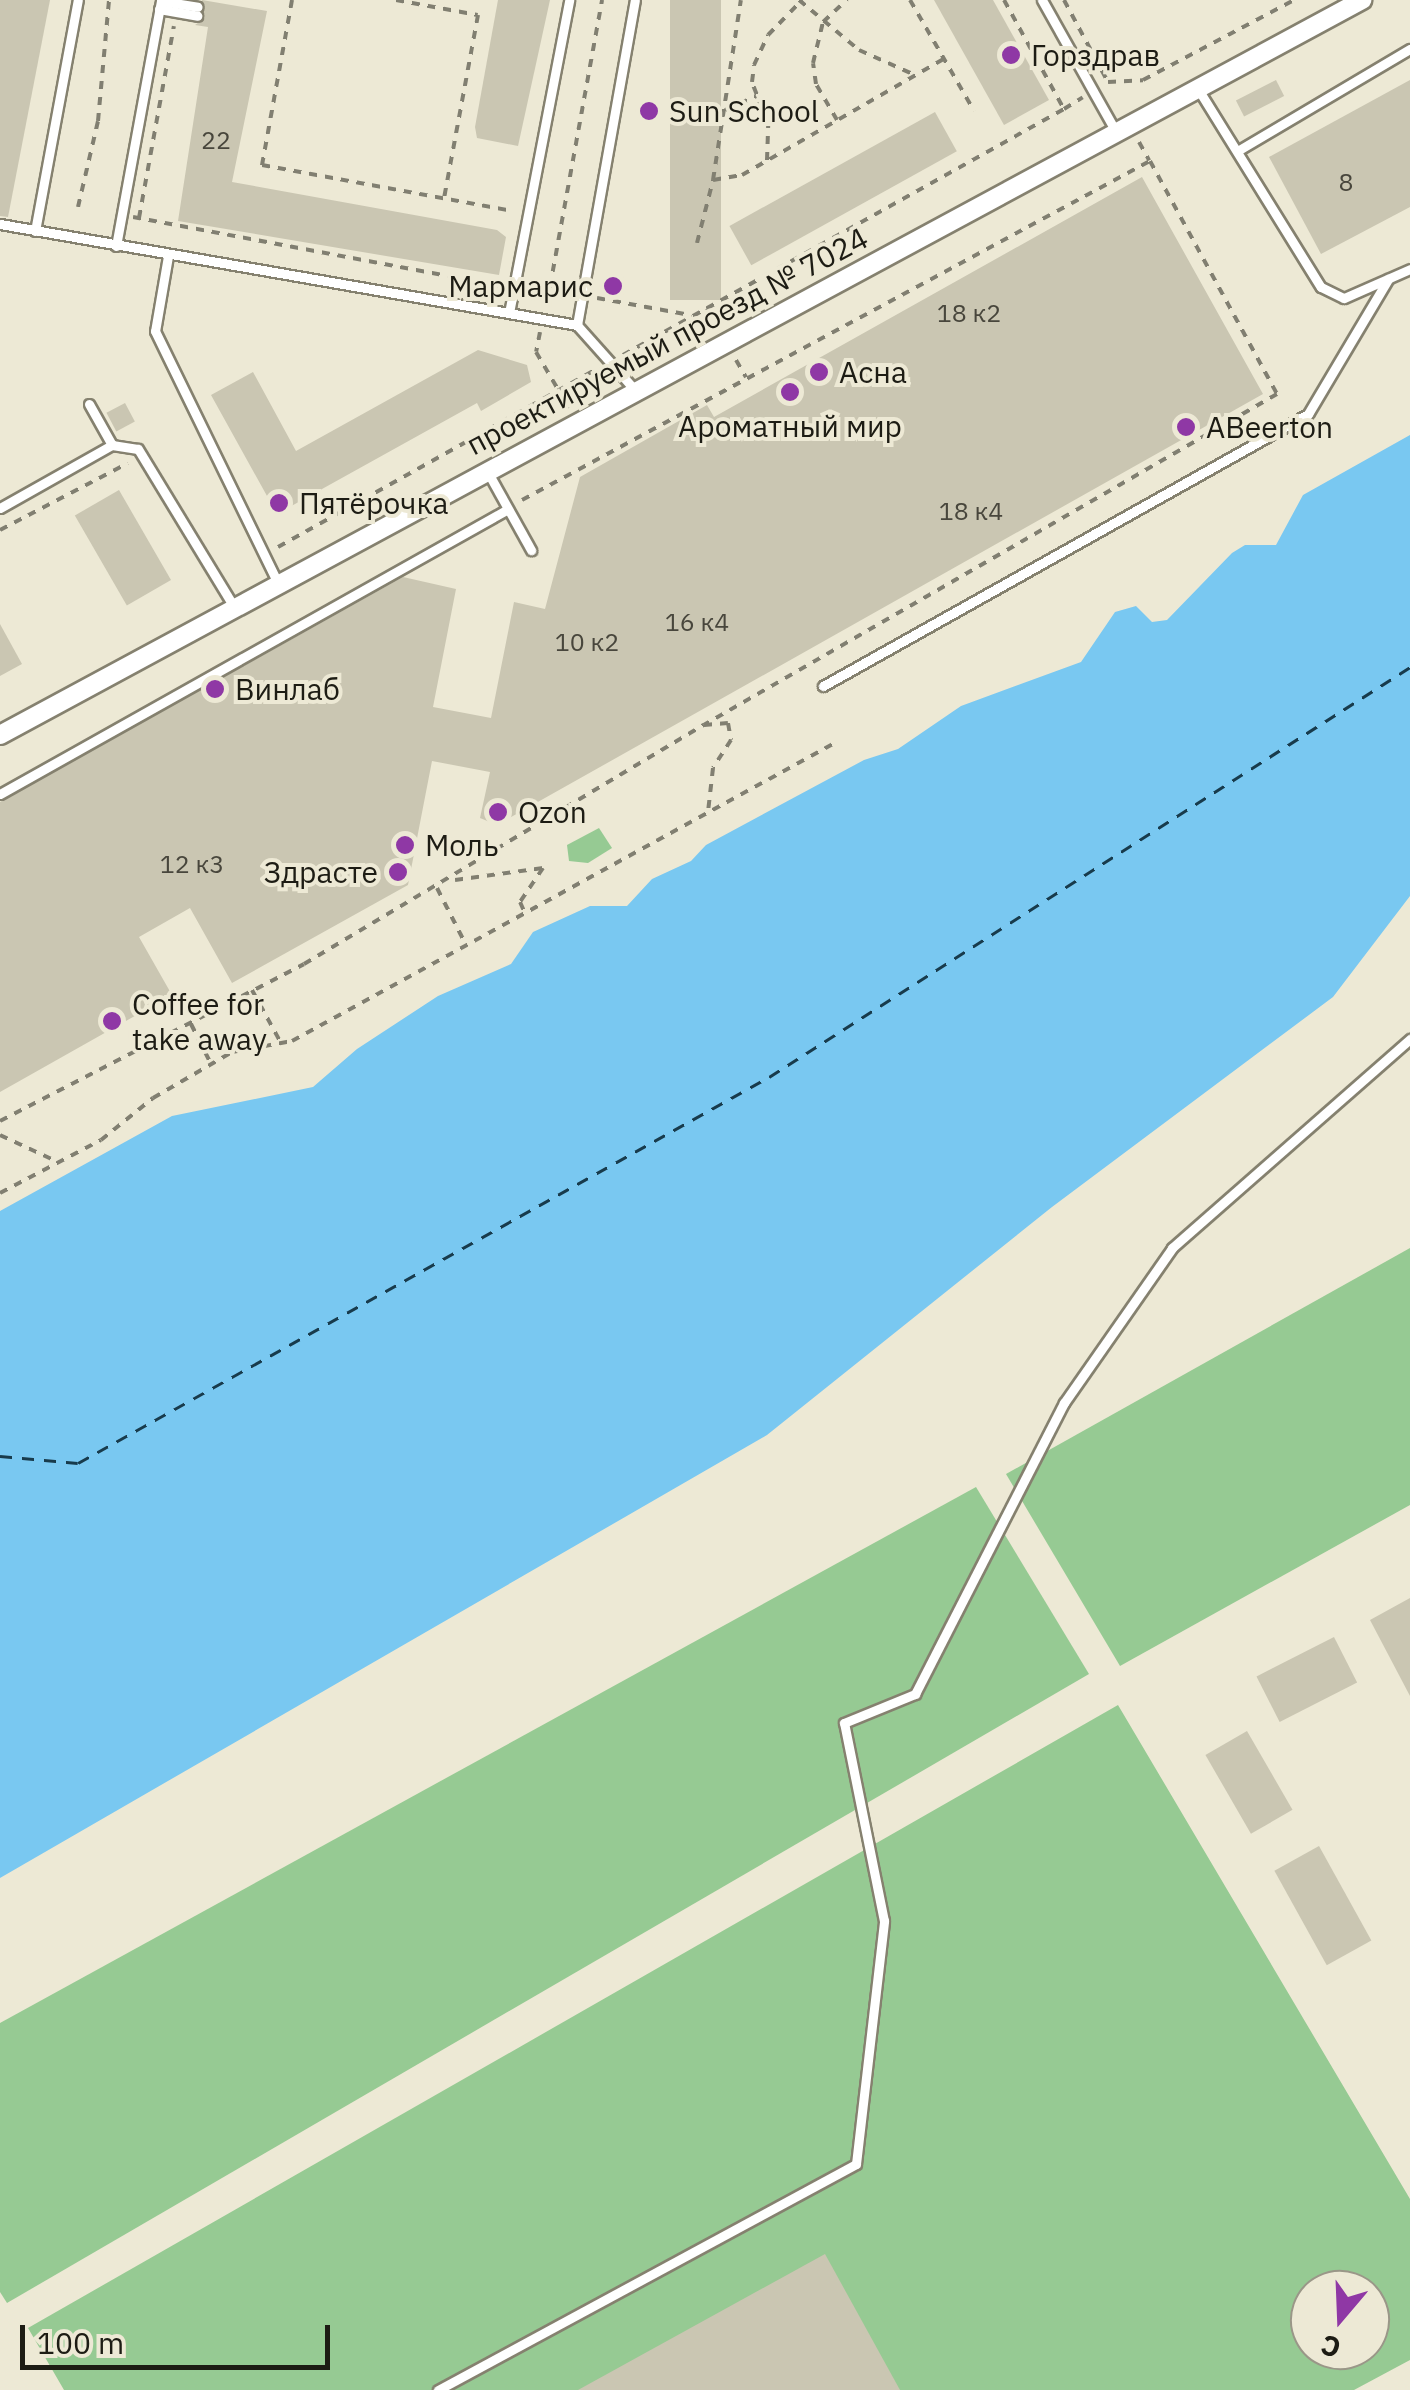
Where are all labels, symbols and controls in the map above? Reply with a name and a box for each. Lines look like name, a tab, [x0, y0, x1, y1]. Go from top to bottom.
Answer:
place label: Горздрав	[1031, 37, 1160, 73]
marker: Горздрав	[1000, 44, 1022, 66]
place label: Sun School	[669, 93, 819, 129]
marker: Sun School	[638, 100, 660, 122]
house number: 22	[201, 125, 231, 155]
house number: 8	[1339, 167, 1353, 197]
street label: проектируемый проезд № 7024	[460, 220, 874, 462]
place label: Мармарис	[448, 268, 593, 304]
marker: Мармарис	[602, 275, 624, 297]
house number: 18 к2	[937, 298, 1001, 328]
place label: Асна	[839, 354, 907, 390]
marker: Асна	[808, 361, 830, 383]
marker: Ароматный мир	[779, 381, 801, 403]
place label: Ароматный мир	[678, 408, 902, 444]
place label: ABeerton	[1206, 409, 1333, 445]
marker: ABeerton	[1175, 416, 1197, 438]
place label: Пятёрочка	[299, 485, 449, 521]
marker: Пятёрочка	[268, 492, 290, 514]
house number: 18 к4	[939, 496, 1003, 526]
house number: 16 к4	[665, 607, 729, 637]
house number: 10 к2	[555, 627, 619, 657]
place label: Винлаб	[235, 671, 340, 707]
marker: Винлаб	[204, 678, 226, 700]
place label: Ozon	[518, 794, 587, 830]
marker: Ozon	[487, 801, 509, 823]
place label: Моль	[425, 827, 499, 863]
marker: Моль	[394, 834, 416, 856]
house number: 12 к3	[160, 849, 224, 879]
place label: Здрасте	[263, 854, 378, 890]
marker: Здрасте	[387, 861, 409, 883]
place label: Coffee for take away	[132, 986, 267, 1056]
marker: Coffee for take away	[101, 1010, 123, 1032]
north arrow	[1290, 2270, 1390, 2370]
scale bar	[25, 2305, 335, 2367]
text: 100 m	[37, 2323, 124, 2362]
text: С	[1316, 2326, 1345, 2367]

